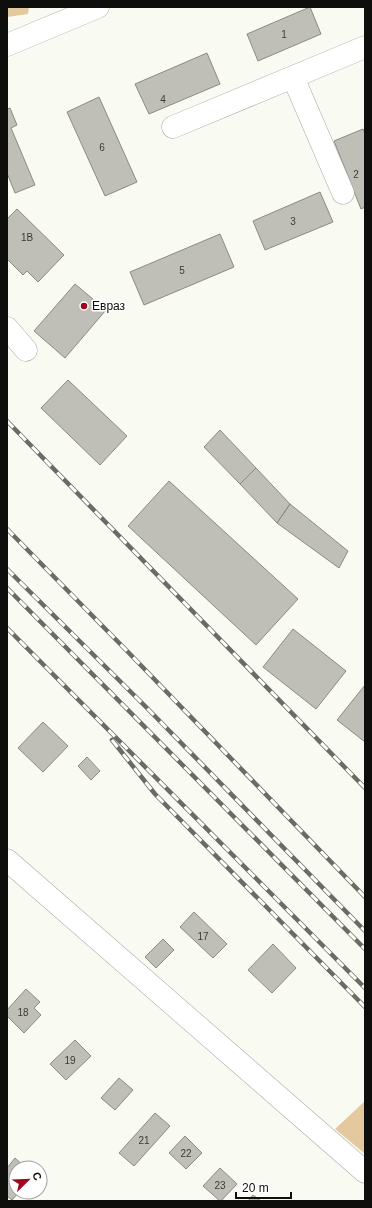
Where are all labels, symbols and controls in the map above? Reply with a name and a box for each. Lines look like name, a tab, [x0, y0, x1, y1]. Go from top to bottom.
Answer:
house number: 1	[281, 29, 287, 40]
house number: 4	[160, 94, 166, 105]
house number: 6	[99, 142, 105, 153]
house number: 2	[353, 169, 359, 180]
house number: 3	[290, 216, 296, 227]
house number: 1В	[21, 232, 33, 243]
house number: 5	[179, 265, 185, 276]
place label: Евраз	[92, 299, 126, 313]
marker: Евраз	[79, 301, 89, 311]
house number: 17	[197, 931, 209, 942]
house number: 18	[17, 1007, 29, 1018]
house number: 19	[64, 1055, 76, 1066]
house number: 21	[138, 1135, 150, 1146]
house number: 22	[180, 1148, 192, 1159]
north arrow	[8, 1160, 48, 1200]
text: С	[30, 1170, 44, 1182]
scale bar	[236, 1174, 291, 1200]
house number: 23	[214, 1180, 226, 1191]
text: 20 m	[242, 1181, 269, 1195]

